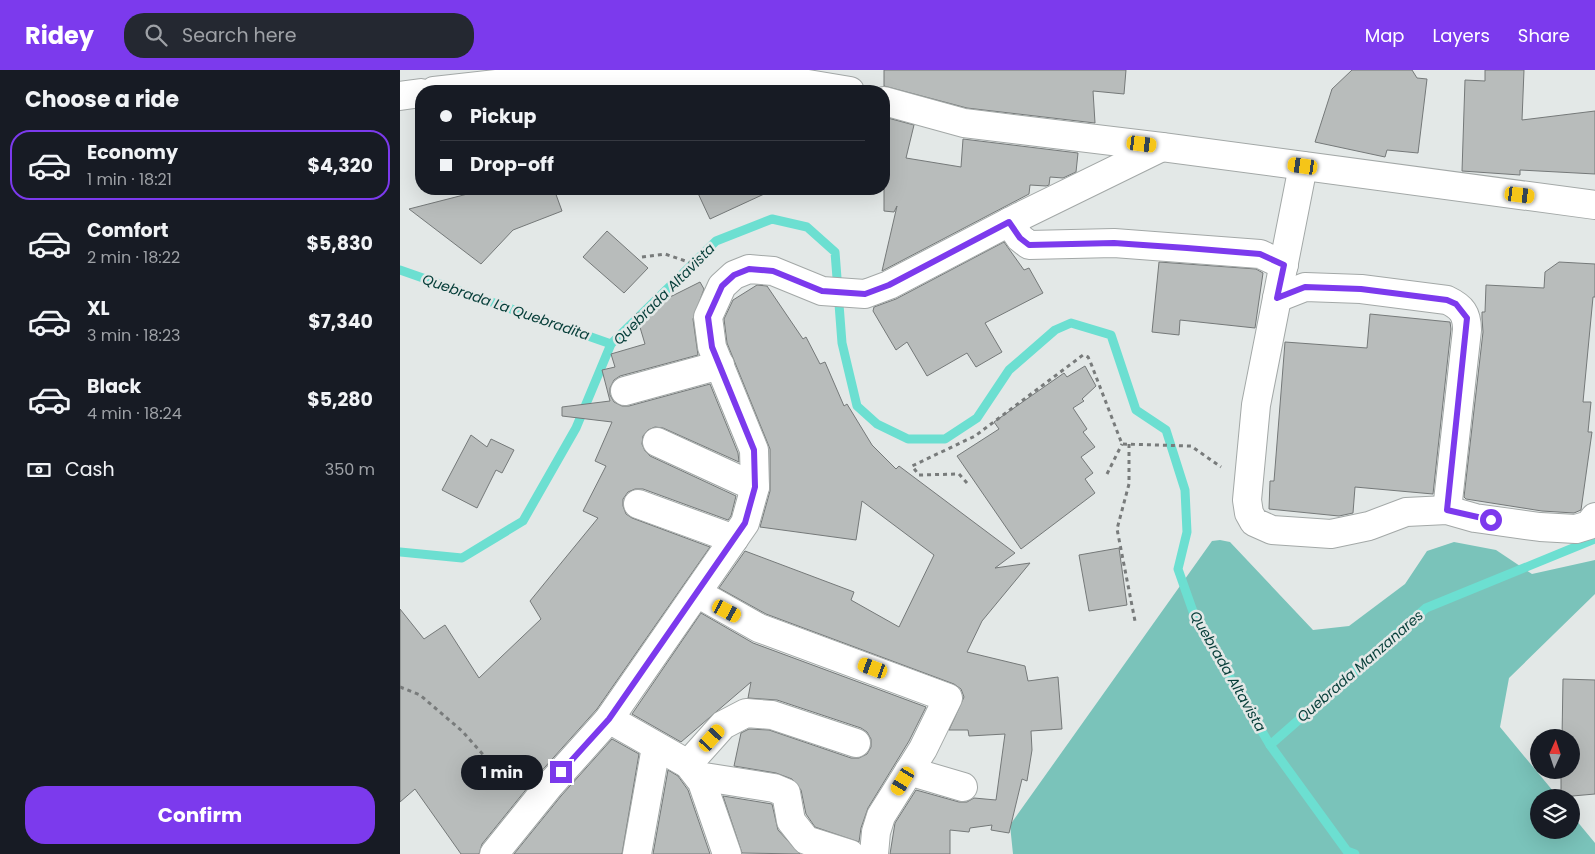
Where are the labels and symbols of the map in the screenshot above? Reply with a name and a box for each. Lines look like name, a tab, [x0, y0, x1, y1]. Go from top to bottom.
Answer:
car	[1126, 135, 1157, 153]
car	[1287, 156, 1318, 176]
car	[1504, 186, 1535, 204]
water label: Quebrada Altavista	[609, 238, 720, 349]
water label: Quebrada La Quebradita	[420, 269, 593, 345]
route start	[1480, 509, 1502, 531]
car	[710, 597, 743, 625]
water label: Quebrada Manzanares	[1292, 605, 1428, 727]
water label: Quebrada Altavista	[1185, 607, 1271, 736]
car	[856, 656, 889, 680]
car	[696, 722, 727, 754]
north arrow	[1530, 729, 1580, 779]
callout: 1 min	[461, 754, 544, 790]
route end	[550, 761, 572, 783]
car	[888, 764, 917, 798]

